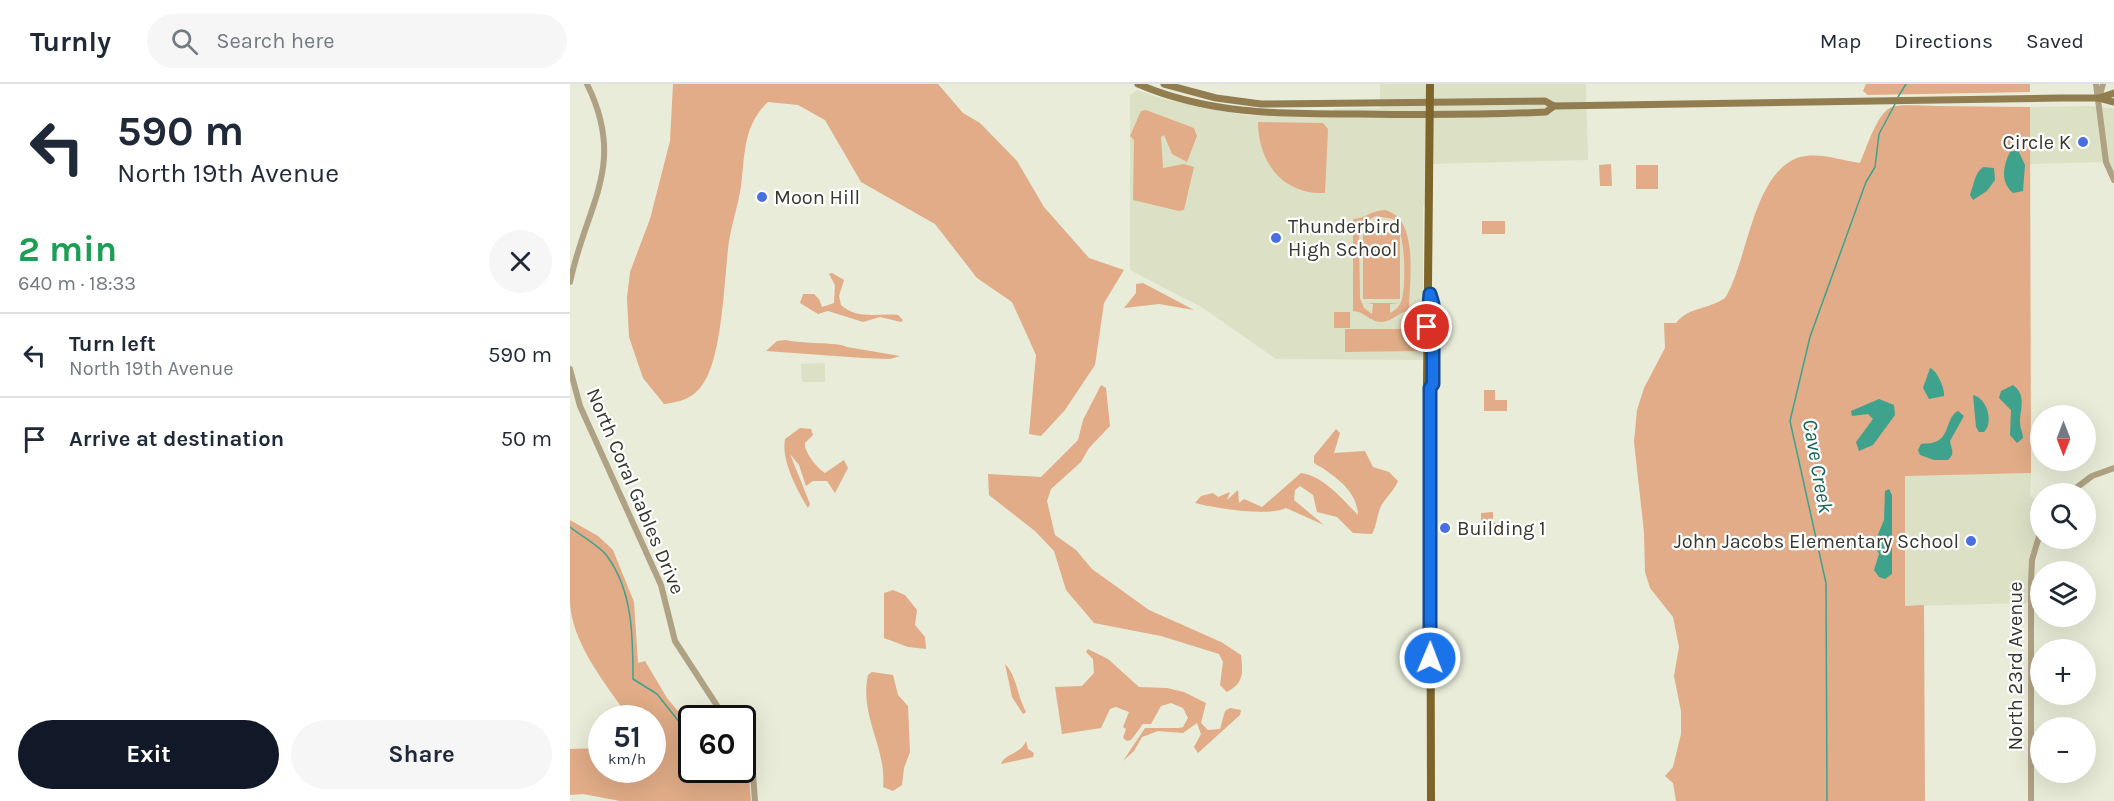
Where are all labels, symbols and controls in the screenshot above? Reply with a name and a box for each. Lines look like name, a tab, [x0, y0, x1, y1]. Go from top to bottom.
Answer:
search box	[147, 14, 567, 68]
text: Turnly	[30, 25, 111, 58]
icon: search	[168, 25, 201, 58]
text: Search here	[216, 28, 335, 54]
text: Map	[1820, 29, 1861, 53]
text: Directions	[1894, 29, 1993, 53]
text: Saved	[2026, 29, 2084, 53]
text: 590 m	[117, 106, 244, 156]
icon: left	[18, 108, 96, 186]
place label: Circle K	[2002, 131, 2071, 154]
marker: Circle K	[2076, 135, 2090, 149]
text: North 19th Avenue	[117, 157, 339, 189]
place label: Moon Hill	[774, 186, 860, 209]
marker: Moon Hill	[755, 190, 769, 204]
place label: Thunderbird High School	[1288, 215, 1401, 261]
text: 2 min	[18, 228, 117, 270]
button: close	[489, 230, 552, 293]
marker: Thunderbird High School	[1269, 231, 1283, 245]
text: 640 m · 18:33	[18, 272, 136, 295]
pin	[1401, 301, 1452, 352]
icon: arrive	[1410, 310, 1443, 343]
text: Turn left	[69, 331, 156, 357]
icon: left	[18, 339, 51, 372]
text: 590 m	[488, 342, 552, 368]
text: North 19th Avenue	[69, 357, 234, 380]
street label: North Coral Gables Drive	[582, 385, 689, 598]
north arrow	[2030, 405, 2096, 471]
map controls	[2030, 405, 2096, 783]
water label: Cave Creek	[1798, 417, 1838, 515]
icon: arrive	[18, 423, 51, 456]
text: Arrive at destination	[69, 426, 284, 452]
text: 50 m	[501, 426, 552, 452]
button: search	[2030, 483, 2096, 549]
place label: Building 1	[1457, 517, 1546, 540]
marker: Building 1	[1438, 521, 1452, 535]
place label: John Jacobs Elementary School	[1674, 530, 1959, 553]
marker: John Jacobs Elementary School	[1964, 534, 1978, 548]
button: layers	[2030, 561, 2096, 627]
street label: North 23rd Avenue	[2004, 581, 2027, 751]
position arrow	[1398, 626, 1462, 690]
button: +	[2030, 639, 2096, 705]
speed limit sign: 60	[678, 705, 756, 783]
button: −	[2030, 717, 2096, 783]
text: 51	[613, 719, 641, 755]
button: Exit	[18, 720, 279, 789]
button: Share	[291, 720, 552, 789]
text: km/h	[608, 750, 646, 768]

